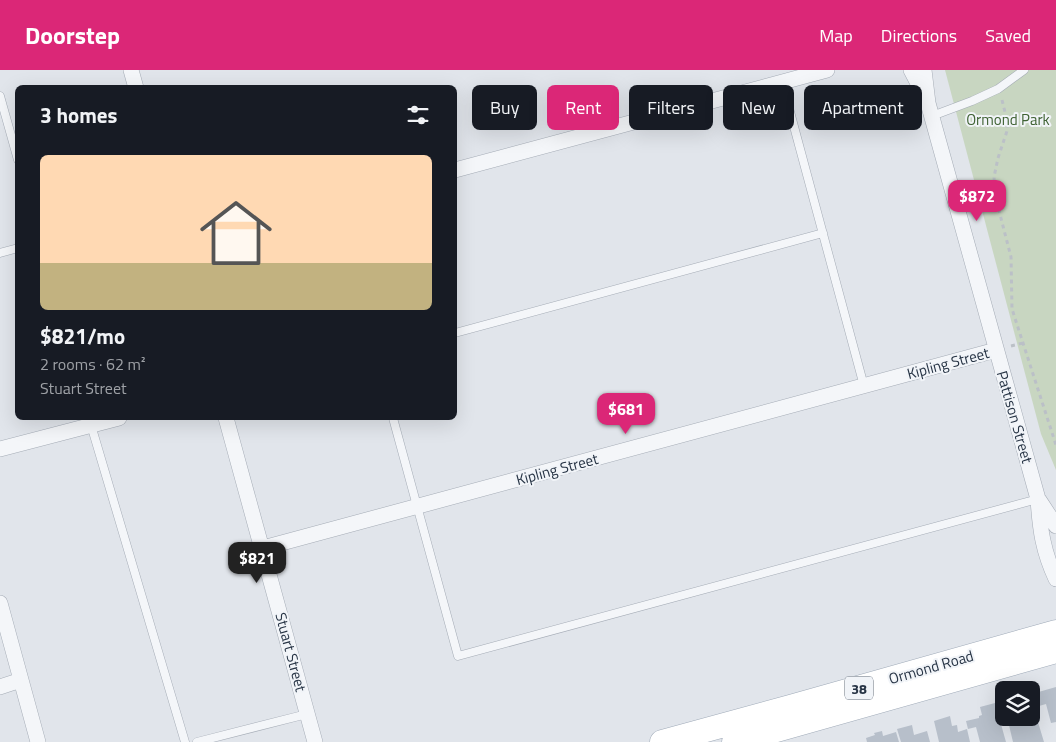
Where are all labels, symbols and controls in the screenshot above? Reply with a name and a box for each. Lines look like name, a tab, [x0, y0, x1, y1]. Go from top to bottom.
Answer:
text: Doorstep	[25, 17, 120, 53]
text: Map	[819, 22, 853, 49]
text: Directions	[881, 22, 957, 49]
text: Saved	[985, 22, 1031, 49]
chip: Buy	[472, 85, 537, 130]
chip: Rent	[547, 85, 619, 130]
chip: Filters	[629, 85, 713, 130]
chip: New	[723, 85, 794, 130]
chip: Apartment	[804, 85, 922, 130]
text: 3 homes	[40, 99, 117, 131]
icon: filters	[404, 101, 432, 129]
park label: Ormond Park	[966, 108, 1050, 131]
pin: $872	[947, 180, 1007, 222]
text: $872	[959, 184, 995, 208]
icon: home	[191, 188, 281, 278]
text: $821/mo	[40, 320, 125, 352]
street label: Kipling Street	[904, 341, 992, 385]
text: 2 rooms · 62 m²	[40, 352, 145, 376]
street label: Pattison Street	[991, 368, 1039, 467]
text: Stuart Street	[40, 376, 127, 400]
pin: $681	[596, 392, 656, 435]
text: $681	[608, 397, 644, 421]
street label: Kipling Street	[513, 447, 601, 491]
pin: $821	[227, 542, 287, 584]
text: $821	[239, 546, 275, 570]
street label: Stuart Street	[269, 610, 313, 695]
street label: Ormond Road	[886, 644, 976, 690]
road number: 38	[845, 676, 873, 700]
map controls	[995, 681, 1040, 726]
button: layers	[995, 681, 1040, 726]

